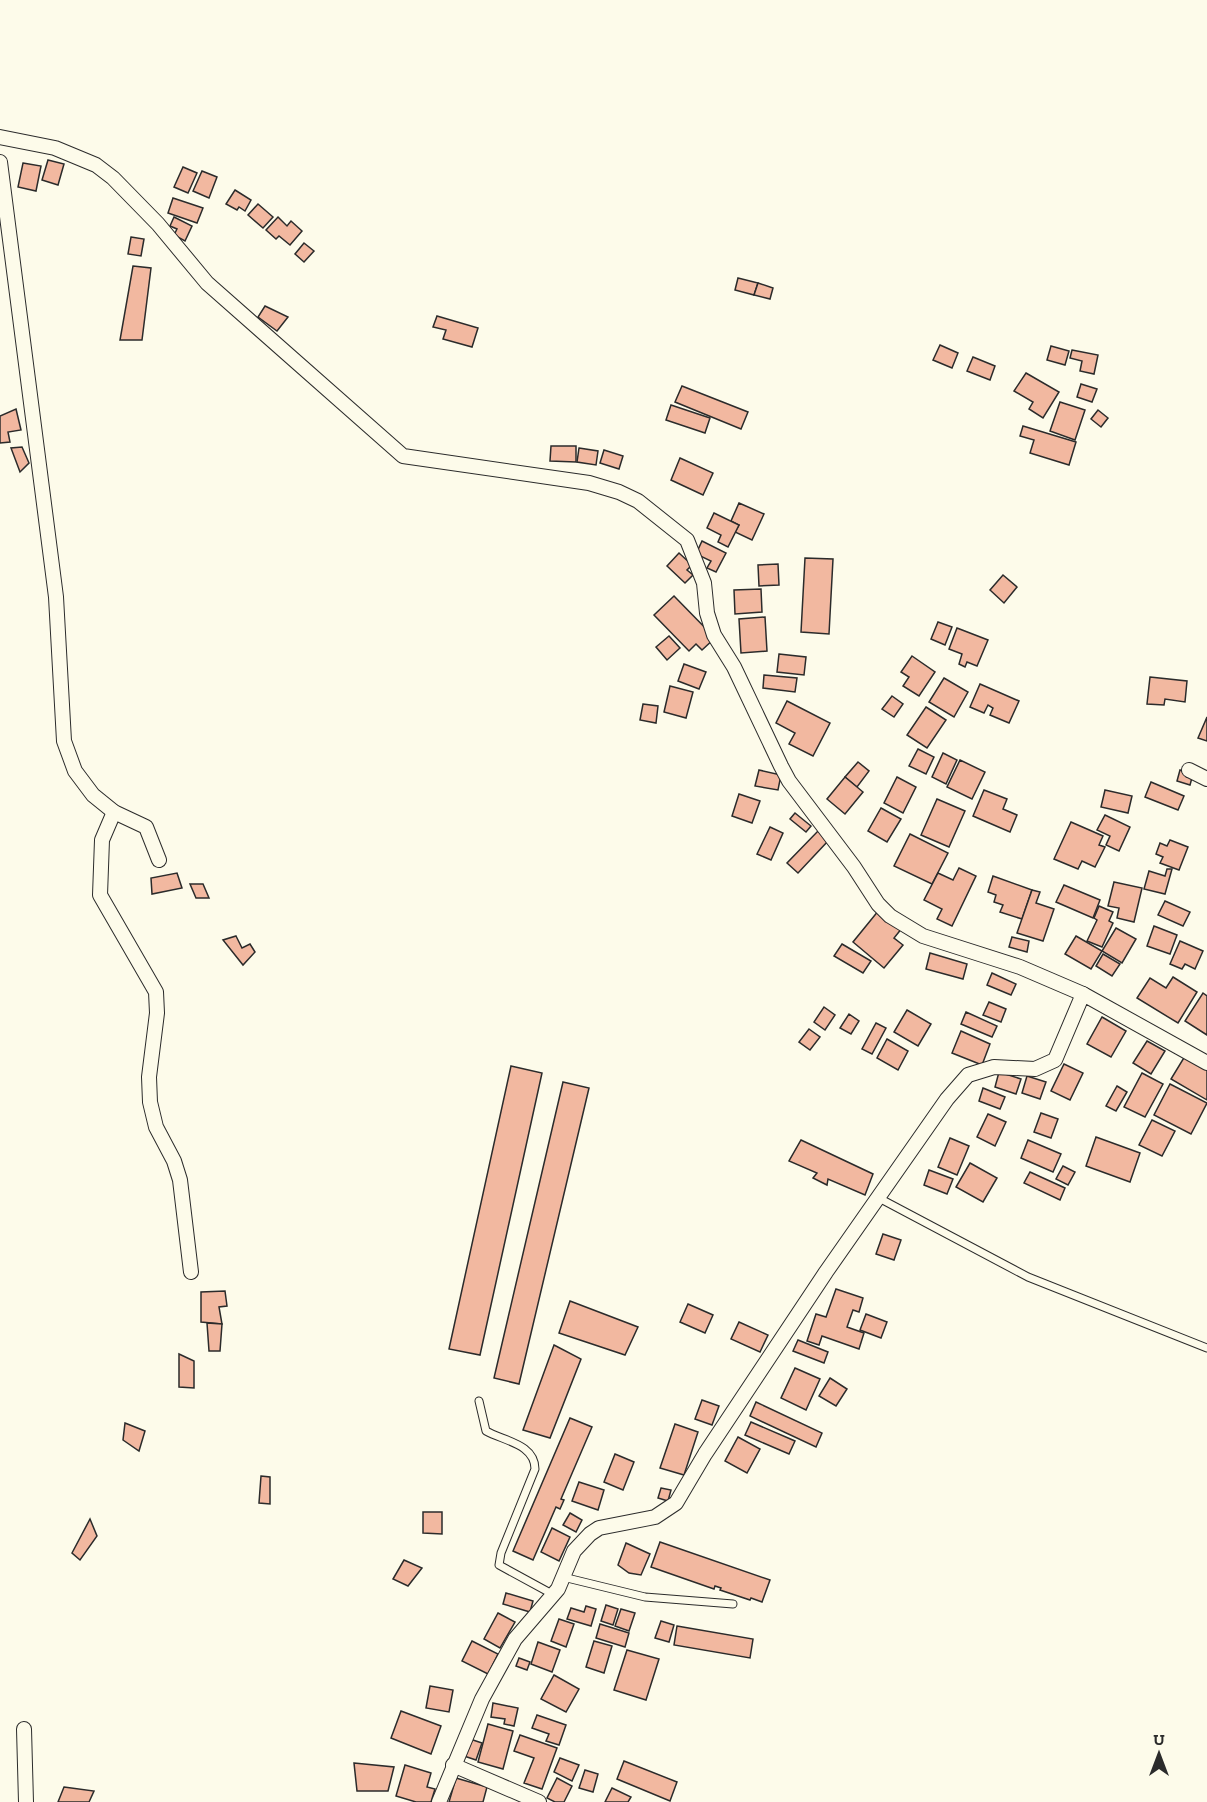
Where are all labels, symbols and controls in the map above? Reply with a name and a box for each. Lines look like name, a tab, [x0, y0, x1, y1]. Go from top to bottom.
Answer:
north arrow	[1129, 1724, 1189, 1784]
text: U	[1153, 1730, 1165, 1749]

